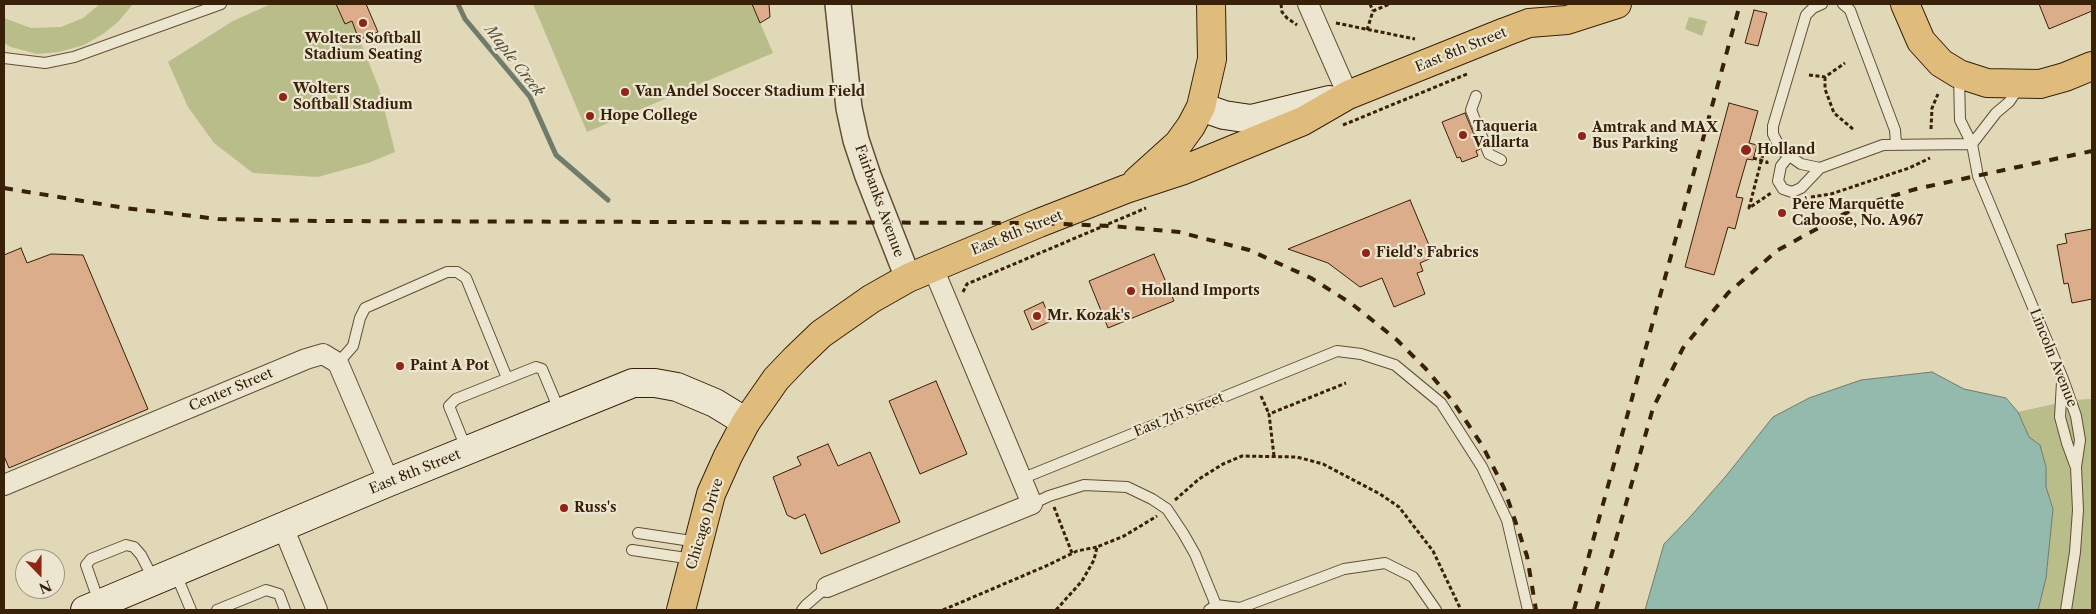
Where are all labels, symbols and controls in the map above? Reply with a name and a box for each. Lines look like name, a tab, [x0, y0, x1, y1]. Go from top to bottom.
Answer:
marker: Wolters Softball Stadium Seating	[357, 17, 369, 29]
water label: Maple Creek	[480, 22, 548, 100]
street label: East 8th Street	[1413, 24, 1509, 76]
place label: Wolters Softball Stadium Seating	[304, 31, 422, 64]
place label: Wolters Softball Stadium	[293, 81, 413, 114]
place label: Van Andel Soccer Stadium Field	[635, 84, 865, 100]
marker: Van Andel Soccer Stadium Field	[619, 86, 631, 98]
marker: Wolters Softball Stadium	[277, 91, 289, 103]
place label: Hope College	[600, 108, 697, 124]
marker: Hope College	[584, 110, 596, 122]
place label: Taqueria Vallarta	[1473, 119, 1538, 152]
place label: Amtrak and MAX Bus Parking	[1592, 120, 1718, 152]
marker: Taqueria Vallarta	[1457, 129, 1469, 141]
marker: Amtrak and MAX Bus Parking	[1576, 130, 1588, 142]
street label: Fairbanks Avenue	[851, 142, 907, 260]
place label: Holland	[1757, 142, 1815, 158]
marker: Holland	[1739, 143, 1753, 157]
place label: Père Marquette Caboose, No. A967	[1792, 197, 1923, 230]
street label: East 8th Street	[969, 207, 1065, 259]
marker: Père Marquette Caboose, No. A967	[1776, 207, 1788, 219]
place label: Field’s Fabrics	[1376, 245, 1479, 261]
marker: Field’s Fabrics	[1360, 247, 1372, 259]
place label: Holland Imports	[1141, 283, 1260, 299]
marker: Holland Imports	[1125, 285, 1137, 297]
street label: Lincoln Avenue	[2026, 306, 2080, 410]
place label: Mr. Kozak's	[1047, 308, 1130, 324]
marker: Mr. Kozak's	[1031, 310, 1043, 322]
place label: Paint A Pot	[410, 358, 489, 374]
marker: Paint A Pot	[394, 360, 406, 372]
street label: Center Street	[187, 365, 275, 415]
street label: East 7th Street	[1131, 389, 1227, 441]
street label: East 8th Street	[367, 446, 463, 498]
street label: Chicago Drive	[683, 476, 727, 572]
place label: Russ's	[574, 500, 616, 516]
marker: Russ's	[558, 502, 570, 514]
north arrow	[15, 549, 65, 599]
text: N	[36, 576, 54, 598]

